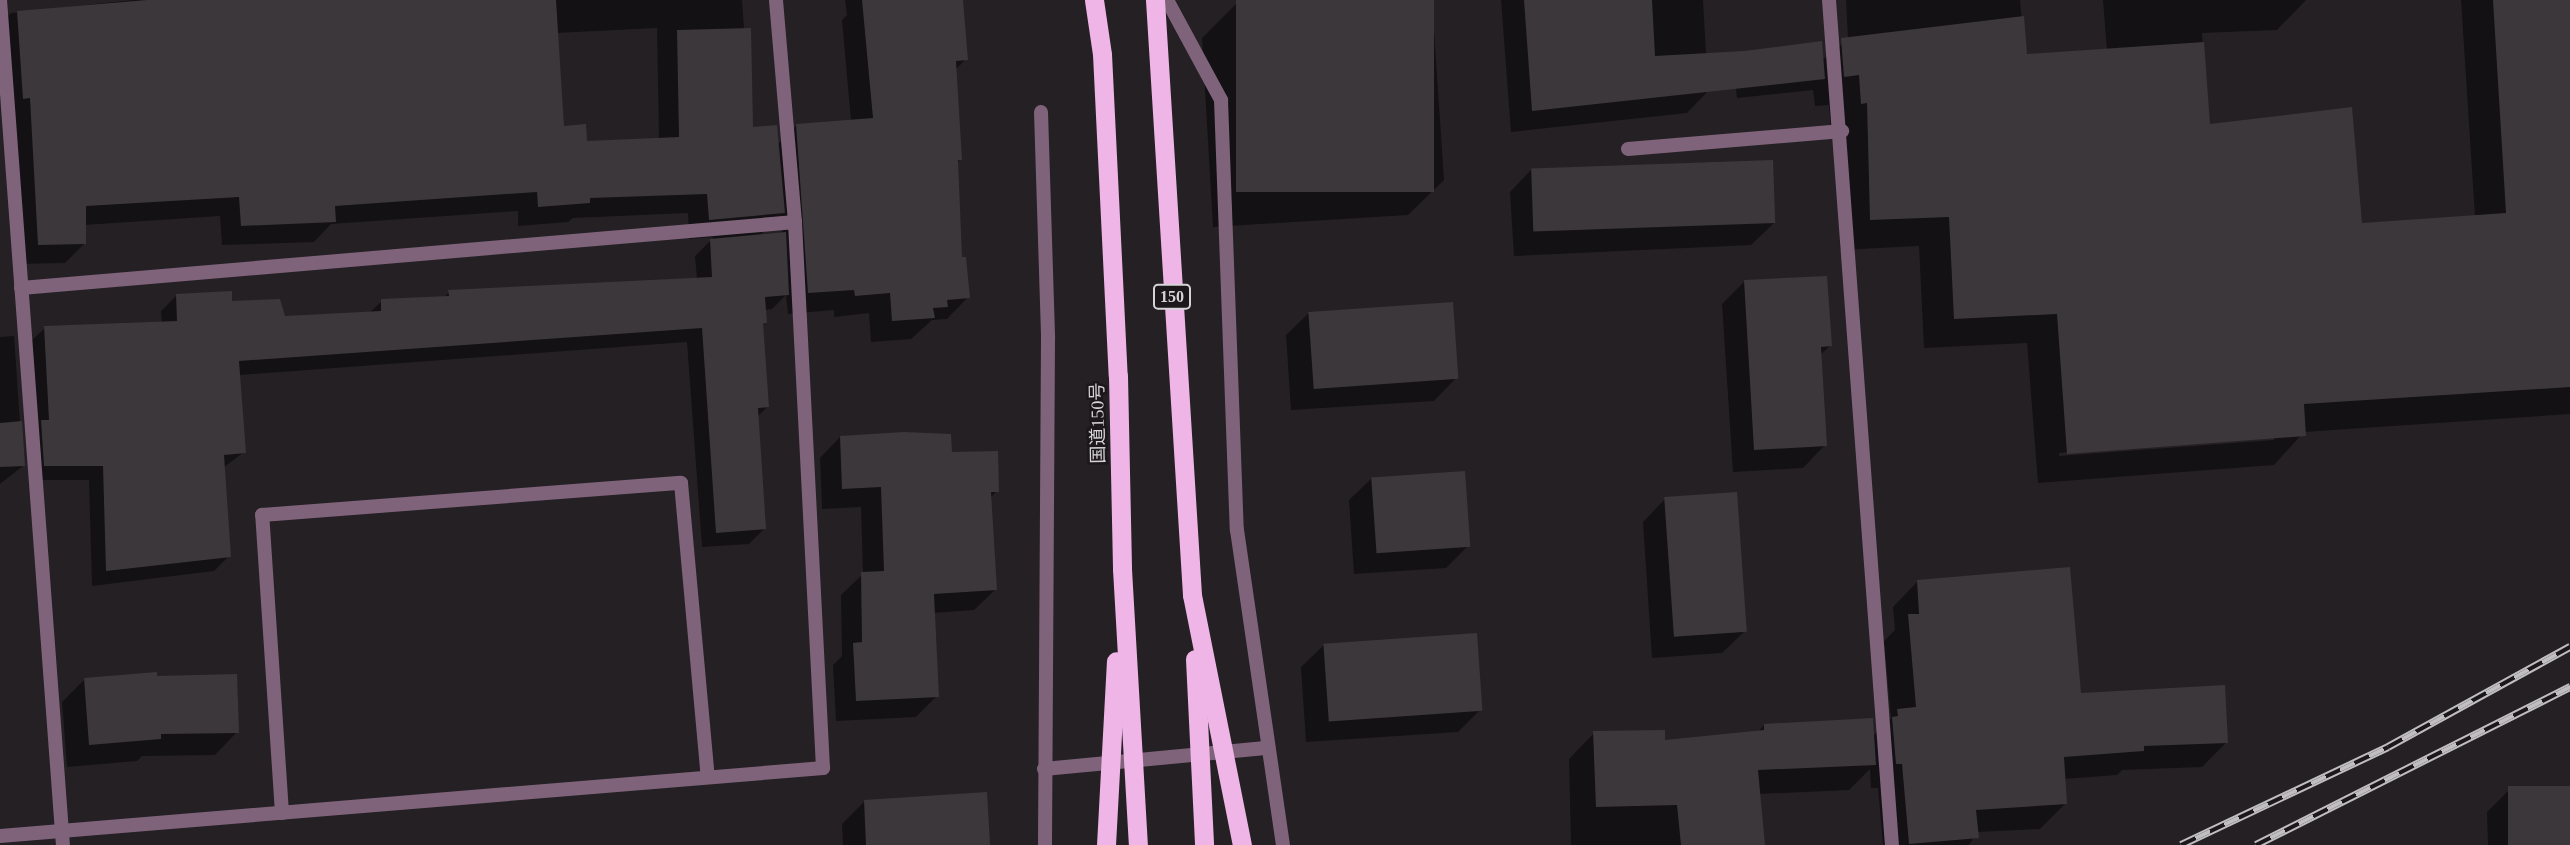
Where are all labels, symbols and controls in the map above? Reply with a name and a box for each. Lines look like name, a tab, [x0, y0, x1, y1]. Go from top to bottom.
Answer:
road number: 150	[1153, 284, 1191, 310]
street label: 国道150号	[1086, 382, 1110, 464]

